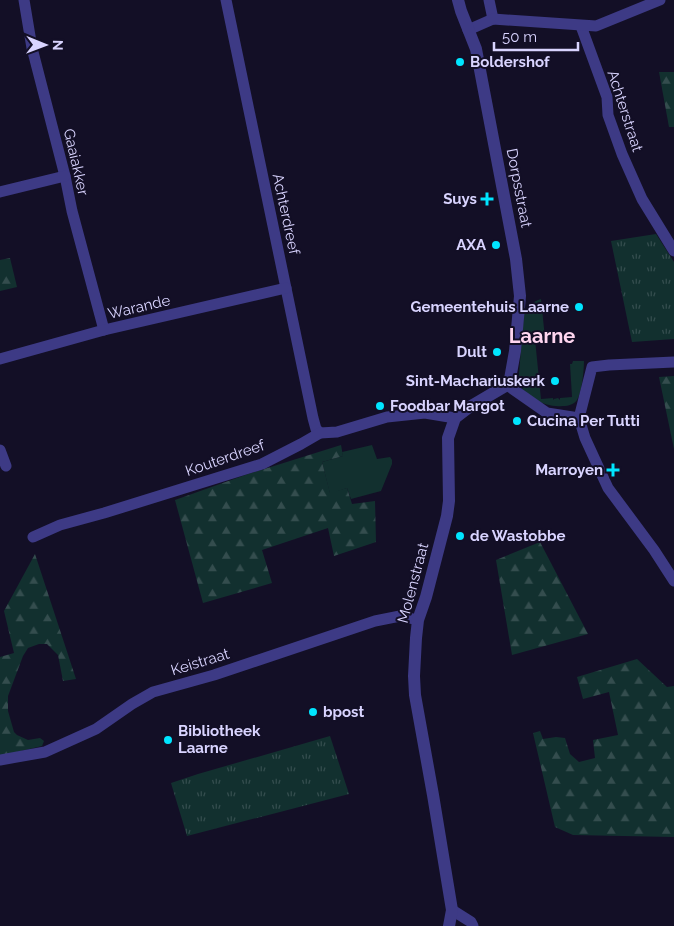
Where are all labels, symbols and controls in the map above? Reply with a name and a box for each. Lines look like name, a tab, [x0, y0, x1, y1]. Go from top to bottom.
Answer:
north arrow	[20, 20, 70, 70]
scale bar	[494, 20, 578, 52]
text: 50 m	[502, 28, 537, 46]
text: N	[50, 40, 66, 51]
place label: Boldershof	[470, 53, 550, 71]
marker: Boldershof	[454, 56, 466, 68]
street label: Achterstraat	[603, 68, 647, 154]
street label: Gaaiakker	[60, 127, 93, 198]
street label: Dorpsstraat	[503, 147, 535, 229]
street label: Achterdreef	[269, 172, 304, 257]
place label: Suys	[443, 190, 477, 208]
marker: Suys	[481, 193, 493, 205]
place label: AXA	[456, 236, 487, 254]
marker: AXA	[490, 239, 502, 251]
street label: Warande	[106, 291, 172, 323]
place label: Gemeentehuis Laarne	[411, 298, 569, 316]
marker: Gemeentehuis Laarne	[573, 301, 585, 313]
district label: Laarne	[509, 324, 575, 348]
place label: Dult	[457, 343, 487, 361]
marker: Dult	[491, 346, 503, 358]
place label: Sint-Machariuskerk	[406, 372, 546, 390]
marker: Sint-Machariuskerk	[549, 375, 561, 387]
place label: Foodbar Margot	[390, 397, 505, 415]
marker: Foodbar Margot	[374, 400, 386, 412]
place label: Cucina Per Tutti	[527, 412, 640, 430]
marker: Cucina Per Tutti	[511, 415, 523, 427]
street label: Kouterdreef	[183, 436, 268, 480]
place label: Marroyen	[535, 461, 603, 479]
marker: Marroyen	[607, 464, 619, 476]
place label: de Wastobbe	[470, 527, 565, 545]
marker: de Wastobbe	[454, 530, 466, 542]
street label: Molenstraat	[394, 541, 432, 625]
street label: Keistraat	[169, 645, 231, 679]
place label: bpost	[323, 703, 364, 721]
marker: bpost	[307, 706, 319, 718]
place label: Bibliotheek Laarne	[178, 722, 261, 757]
marker: Bibliotheek Laarne	[162, 734, 174, 746]

